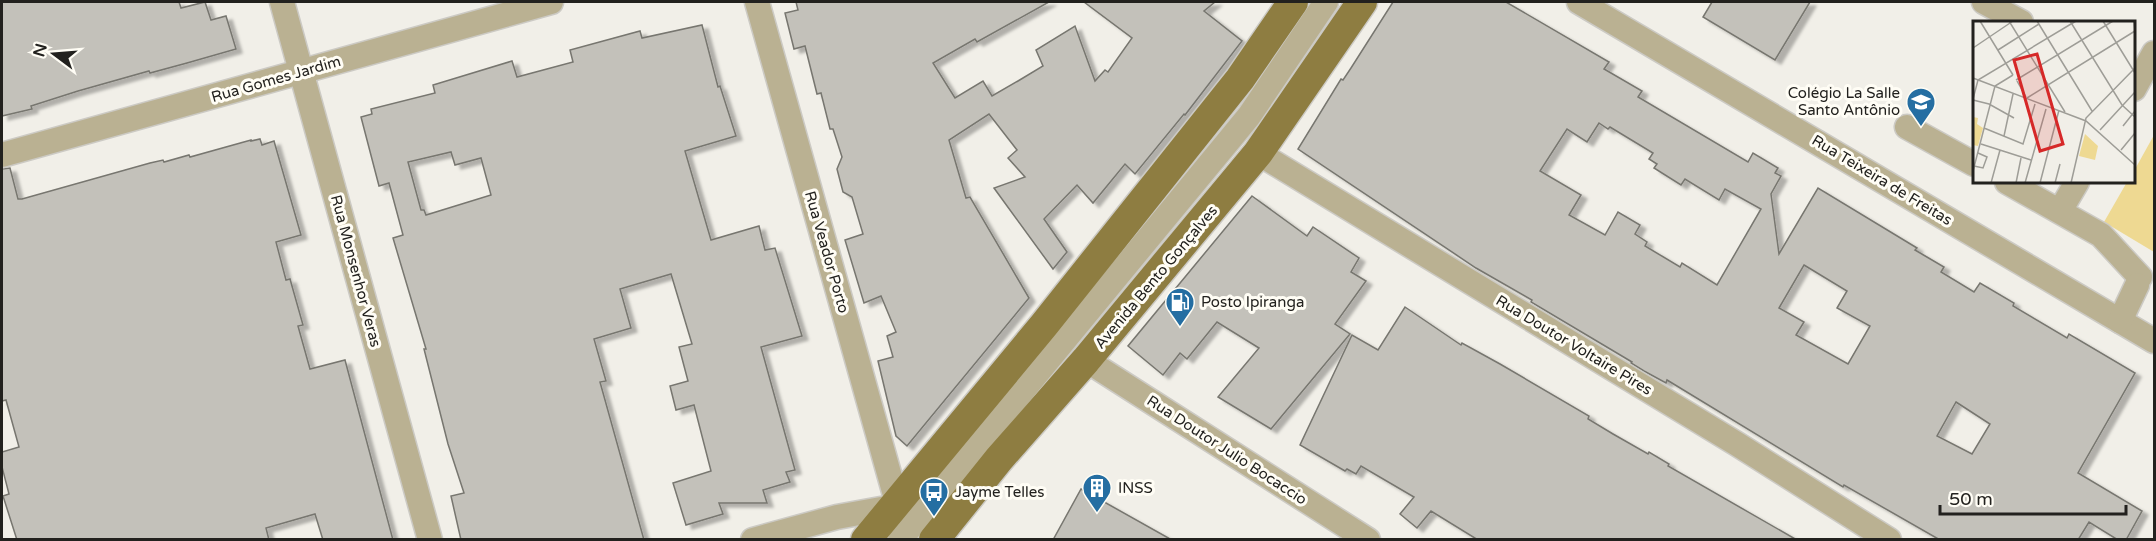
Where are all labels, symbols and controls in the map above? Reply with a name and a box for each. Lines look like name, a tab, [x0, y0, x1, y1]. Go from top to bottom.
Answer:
inset map	[1973, 21, 2135, 183]
north arrow	[24, 24, 84, 84]
text: N	[29, 41, 52, 59]
street label: Rua Gomes Jardim	[209, 52, 343, 106]
place label: Colégio La Salle Santo Antônio	[1788, 84, 1900, 119]
school or university icon: Colégio La Salle Santo Antônio	[1905, 86, 1937, 128]
street label: Rua Teixeira de Freitas	[1809, 131, 1955, 229]
street label: Rua Veador Porto	[801, 189, 853, 315]
street label: Rua Monsenhor Veras	[327, 193, 385, 349]
street label: Avenida Bento Gonçalves	[1091, 202, 1221, 352]
fuel station icon: Posto Ipiranga	[1164, 286, 1196, 328]
street label: Rua Doutor Voltaire Pires	[1493, 291, 1655, 399]
place label: Posto Ipiranga	[1201, 293, 1304, 311]
street label: Rua Doutor Julio Bocaccio	[1144, 392, 1310, 508]
building icon: INSS	[1081, 472, 1113, 514]
bus stop icon: Jayme Telles	[918, 476, 950, 518]
scale bar	[1940, 478, 2126, 516]
place label: INSS	[1118, 479, 1153, 497]
place label: Jayme Telles	[955, 483, 1044, 501]
text: 50 m	[1949, 488, 1993, 510]

